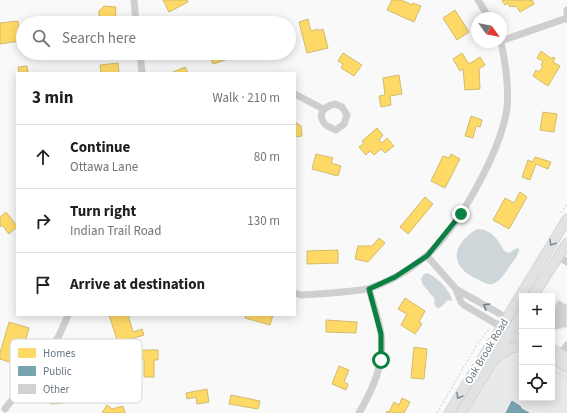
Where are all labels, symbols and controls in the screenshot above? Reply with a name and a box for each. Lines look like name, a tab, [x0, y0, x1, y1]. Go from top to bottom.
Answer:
north arrow	[471, 12, 507, 48]
search box	[16, 16, 296, 60]
icon: search	[30, 27, 52, 49]
text: Search here	[62, 28, 136, 49]
text: 3 min	[32, 86, 73, 110]
text: Walk · 210 m	[212, 89, 280, 107]
text: Continue	[70, 137, 130, 158]
icon: ahead	[32, 146, 54, 168]
text: 80 m	[254, 148, 280, 166]
text: Ottawa Lane	[70, 158, 138, 176]
text: Turn right	[70, 201, 136, 222]
route end	[452, 205, 470, 223]
icon: right	[32, 210, 54, 232]
text: 130 m	[247, 212, 280, 230]
text: Indian Trail Road	[70, 222, 161, 240]
one-way arrow	[549, 239, 556, 246]
icon: arrive	[32, 274, 54, 296]
text: Arrive at destination	[70, 274, 205, 295]
map controls	[519, 293, 555, 401]
button: +	[519, 293, 555, 329]
one-way arrow	[483, 303, 490, 311]
street label: Oak Brook Road	[461, 316, 512, 387]
button: −	[519, 329, 555, 365]
legend	[10, 339, 142, 403]
text: Homes	[43, 346, 76, 361]
route start	[372, 351, 390, 369]
text: Public	[43, 364, 72, 379]
button: locate	[519, 365, 555, 401]
text: Other	[43, 382, 69, 397]
one-way arrow	[457, 392, 464, 399]

